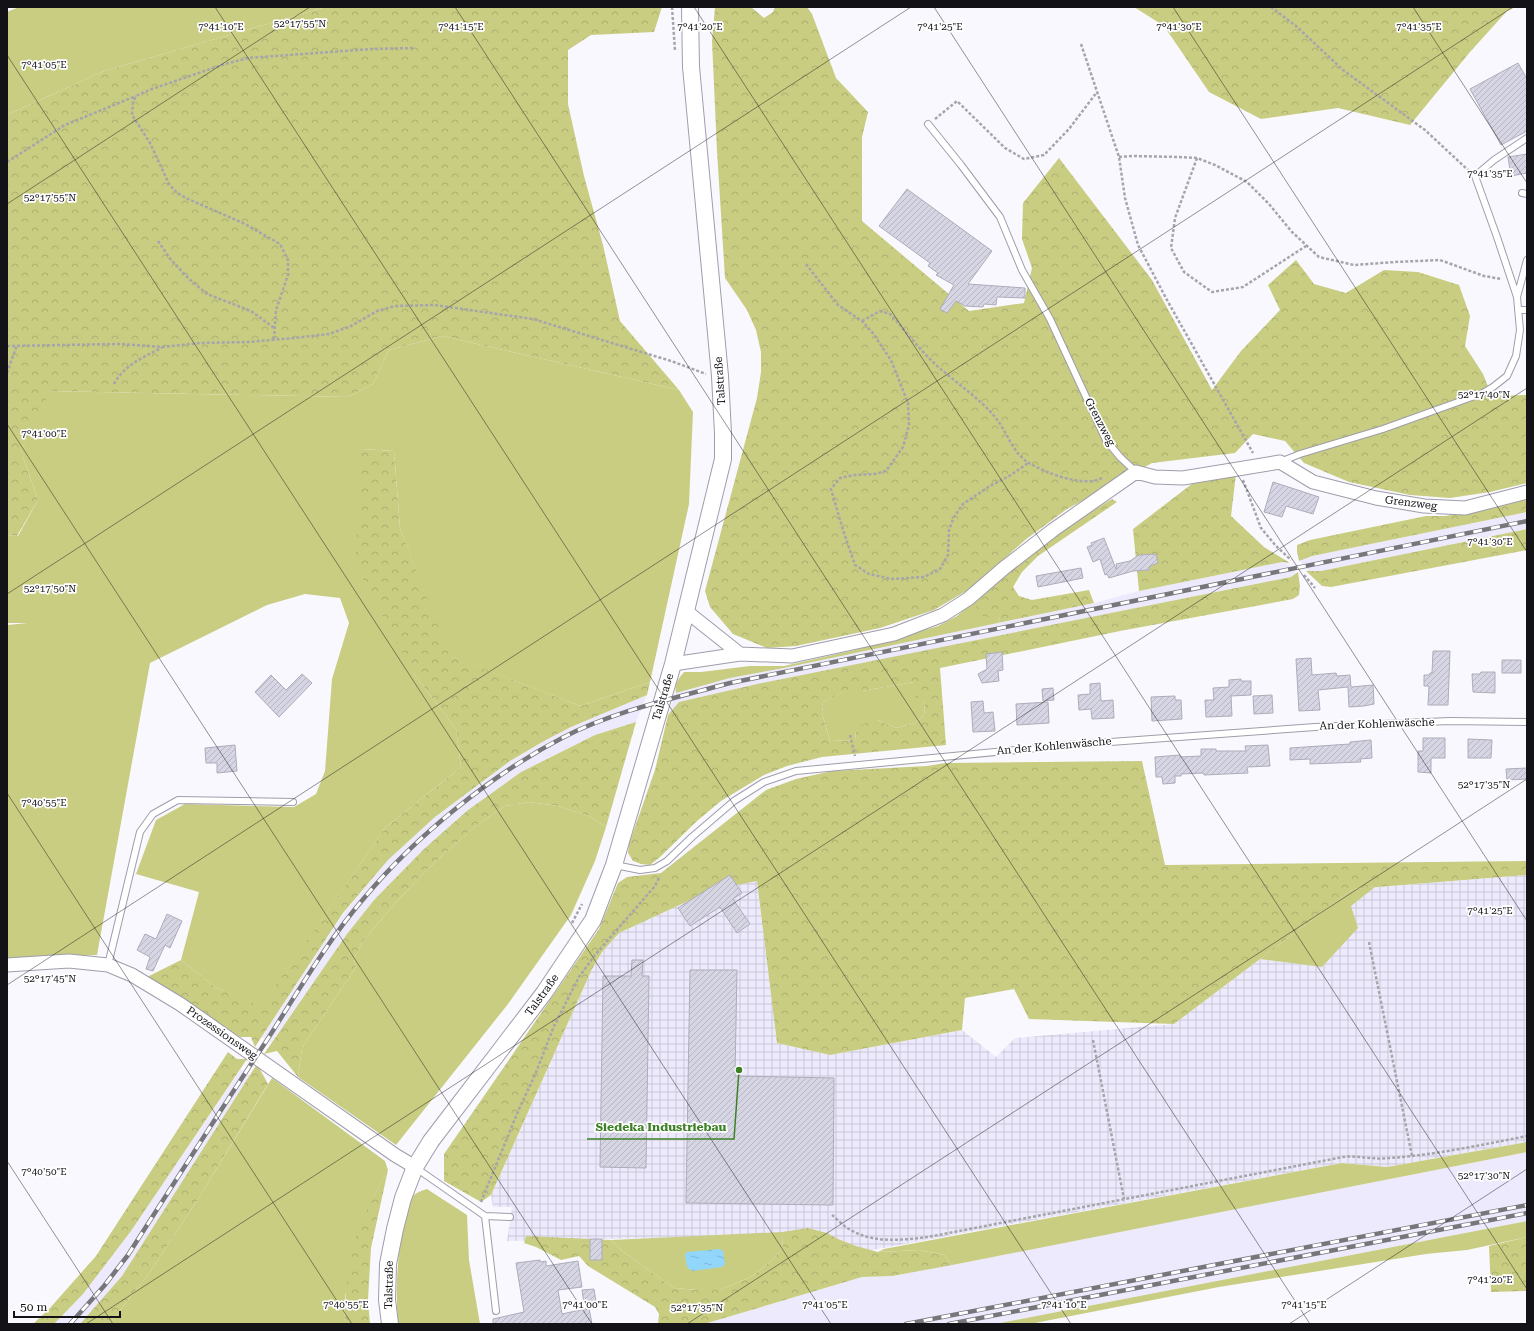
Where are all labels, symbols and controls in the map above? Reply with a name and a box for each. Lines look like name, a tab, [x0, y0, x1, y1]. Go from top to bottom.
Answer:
text: 52°17'55"N	[274, 18, 326, 29]
text: 7°41'10"E	[198, 21, 244, 32]
text: 7°41'15"E	[438, 21, 484, 32]
text: 7°41'20"E	[677, 21, 723, 32]
text: 7°41'25"E	[917, 21, 963, 32]
text: 7°41'30"E	[1156, 21, 1202, 32]
text: 7°41'35"E	[1396, 21, 1442, 32]
text: 7°41'05"E	[21, 59, 67, 70]
text: 7°41'35"E	[1467, 168, 1513, 179]
text: 52°17'55"N	[24, 192, 76, 203]
street label: Talstraße	[712, 356, 728, 406]
text: 52°17'40"N	[1458, 389, 1510, 400]
street label: Grenzweg	[1082, 396, 1118, 449]
text: 7°41'00"E	[21, 428, 67, 439]
street label: Grenzweg	[1384, 493, 1439, 513]
text: 7°41'30"E	[1467, 536, 1513, 547]
text: 52°17'50"N	[24, 583, 76, 594]
street label: Talstraße	[650, 672, 676, 722]
street label: An der Kohlenwäsche	[1319, 715, 1435, 733]
street label: An der Kohlenwäsche	[996, 735, 1112, 757]
text: 52°17'35"N	[1458, 779, 1510, 790]
text: 7°40'55"E	[21, 797, 67, 808]
text: 7°41'25"E	[1467, 905, 1513, 916]
street label: Talstraße	[522, 972, 562, 1018]
text: 52°17'45"N	[24, 973, 76, 984]
street label: Prozessionsweg	[184, 1004, 261, 1063]
callout: Siedeka Industriebau	[587, 1115, 734, 1139]
text: Siedeka Industriebau	[596, 1120, 727, 1134]
text: 7°40'50"E	[21, 1166, 67, 1177]
text: 52°17'30"N	[1458, 1170, 1510, 1181]
street label: Talstraße	[382, 1261, 396, 1309]
text: 7°41'20"E	[1467, 1274, 1513, 1285]
scale bar	[14, 1293, 120, 1319]
text: 7°40'55"E	[323, 1299, 369, 1310]
text: 7°41'00"E	[562, 1299, 608, 1310]
text: 7°41'05"E	[802, 1299, 848, 1310]
text: 7°41'10"E	[1041, 1299, 1087, 1310]
text: 7°41'15"E	[1281, 1299, 1327, 1310]
text: 50 m	[20, 1300, 47, 1314]
text: 52°17'35"N	[671, 1302, 723, 1313]

